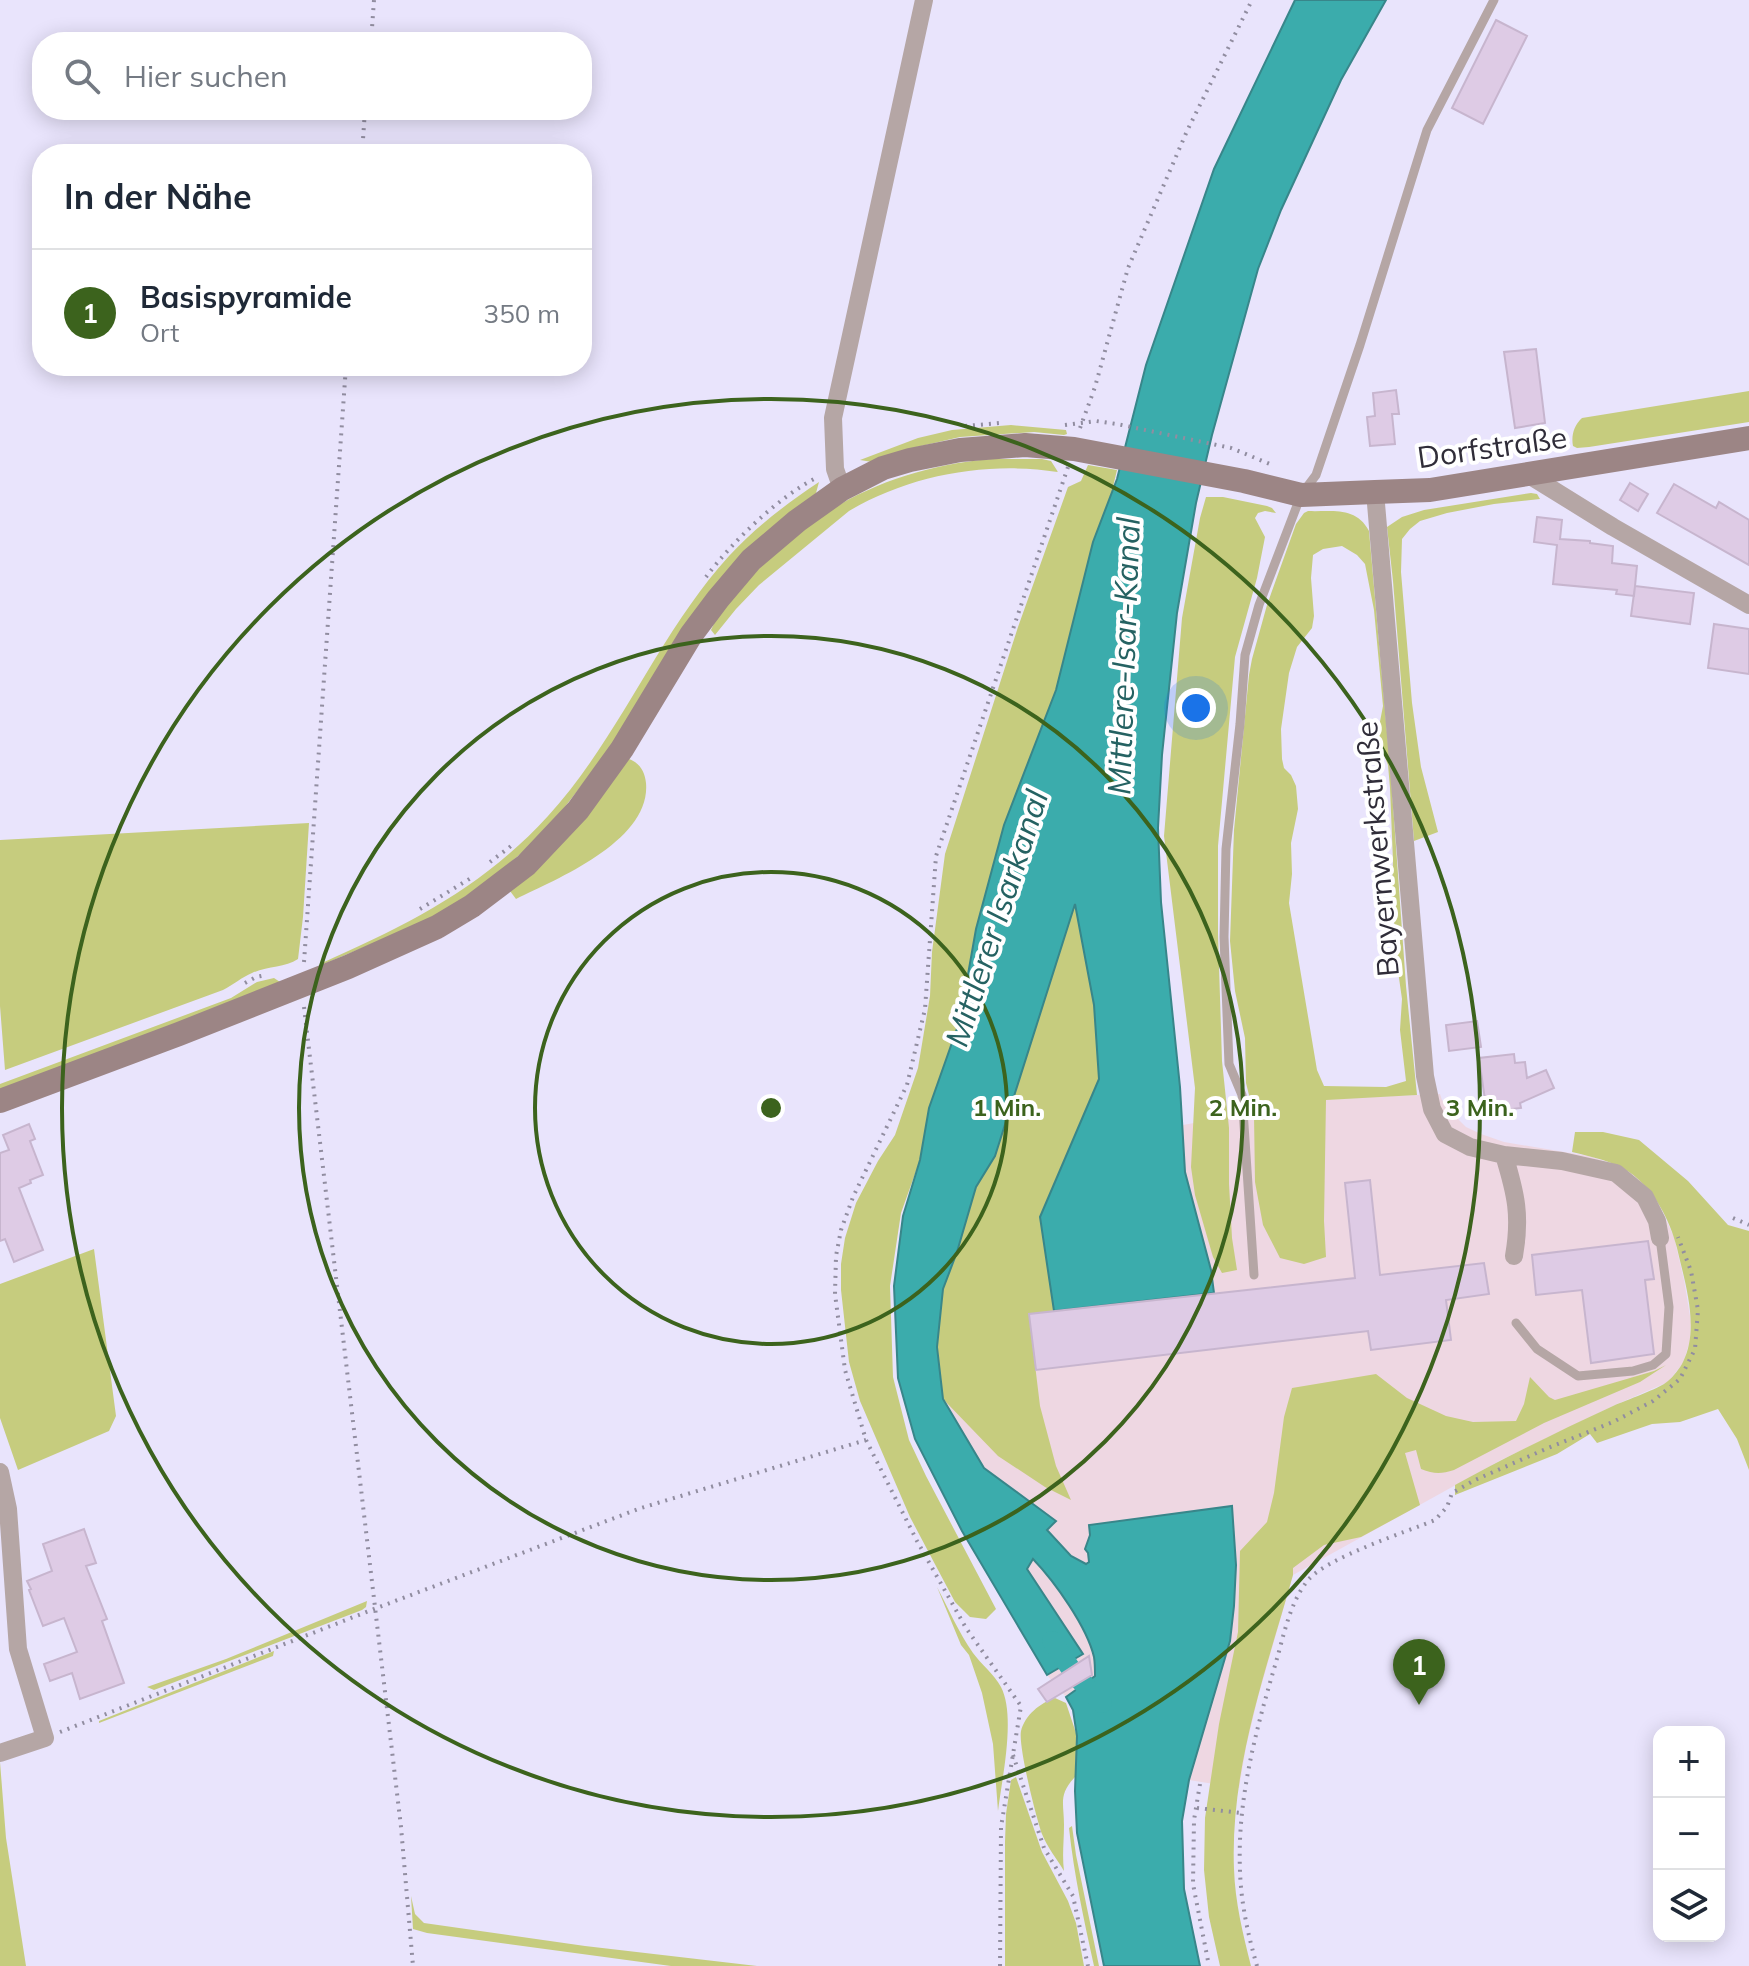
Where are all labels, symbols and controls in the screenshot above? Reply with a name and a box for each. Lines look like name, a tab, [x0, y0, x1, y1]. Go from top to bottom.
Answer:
search box	[32, 32, 592, 120]
icon: search	[60, 54, 104, 98]
text: Hier suchen	[124, 57, 288, 95]
text: In der Nähe	[64, 175, 252, 218]
text: Basispyramide	[140, 278, 352, 316]
text: 1	[82, 297, 98, 330]
text: 350 m	[484, 297, 560, 330]
text: Ort	[140, 316, 179, 349]
street label: Dorfstraße	[1415, 418, 1569, 476]
water label: Mittlere-Isar-Kanal	[1098, 516, 1148, 796]
your location	[1176, 688, 1216, 728]
street label: Bayernwerkstraße	[1347, 720, 1407, 978]
water label: Mittlerer Isarkanal	[936, 785, 1056, 1051]
text: 1 Min.	[973, 1092, 1041, 1122]
text: 2 Min.	[1209, 1092, 1277, 1122]
text: 3 Min.	[1446, 1092, 1514, 1122]
centre of rings	[757, 1094, 785, 1122]
pin: 1	[1393, 1639, 1445, 1705]
map controls	[1653, 1726, 1725, 1942]
button: +	[1653, 1726, 1725, 1798]
button: −	[1653, 1798, 1725, 1870]
button: layers	[1653, 1870, 1725, 1942]

